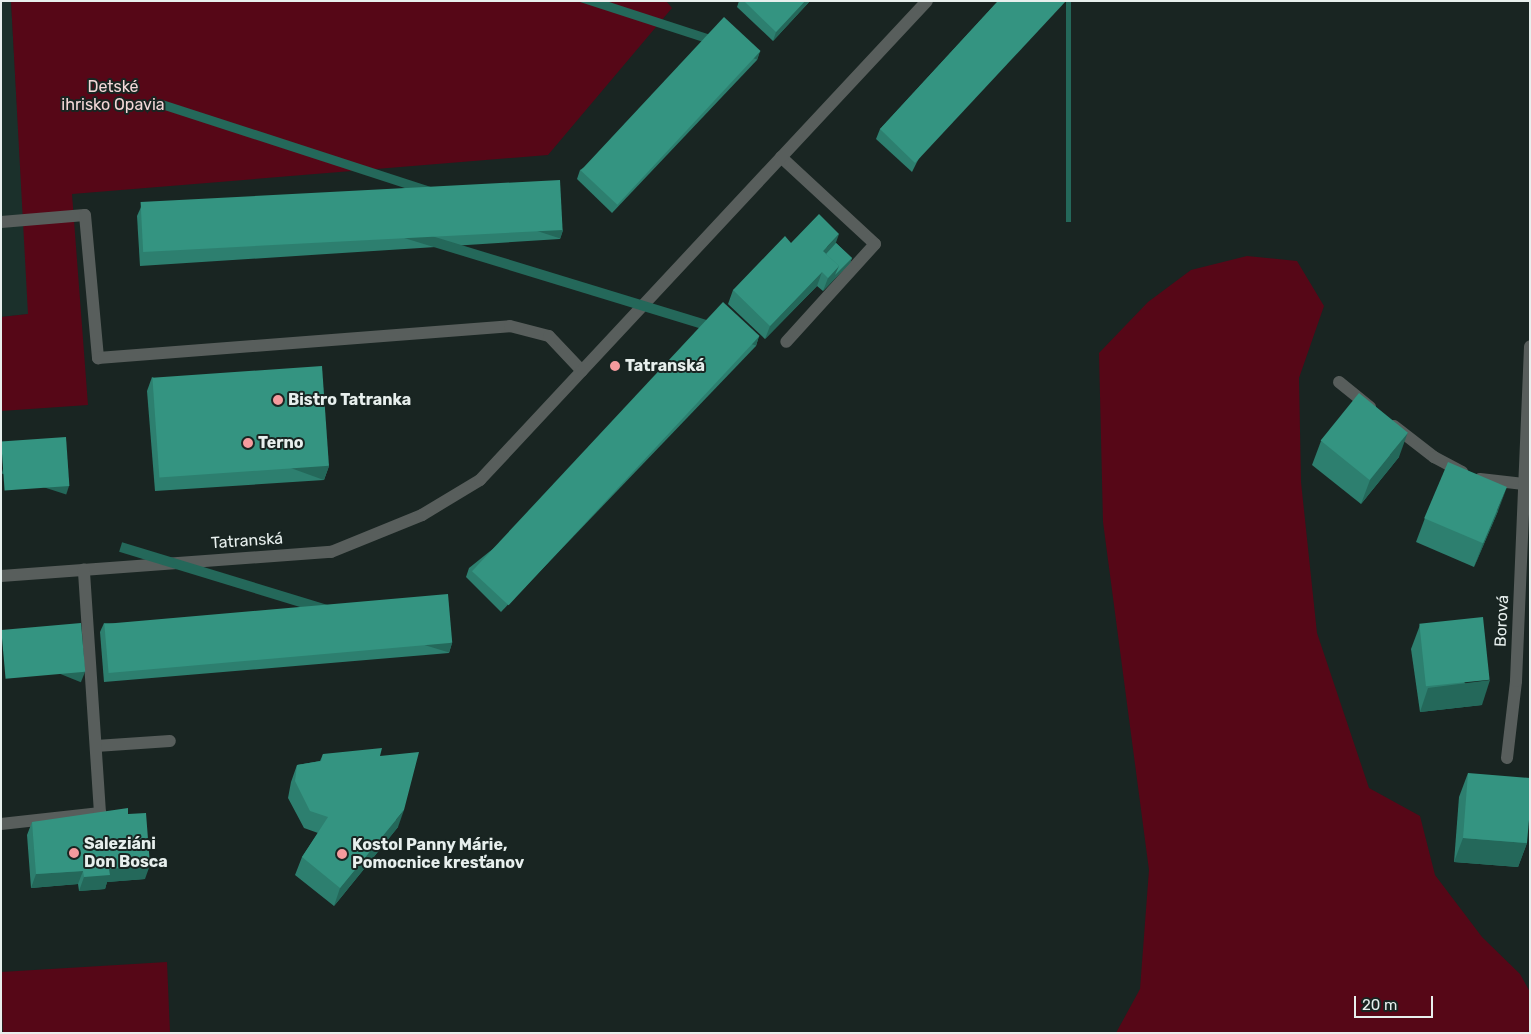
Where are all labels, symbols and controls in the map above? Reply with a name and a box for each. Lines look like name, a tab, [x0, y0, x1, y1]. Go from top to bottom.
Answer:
park label: Detské ihrisko Opavia	[61, 77, 165, 115]
place label: Tatranská	[625, 356, 705, 376]
marker: Tatranská	[609, 360, 621, 372]
place label: Bistro Tatranka	[288, 390, 411, 410]
marker: Bistro Tatranka	[272, 394, 284, 406]
place label: Terno	[258, 433, 303, 453]
marker: Terno	[242, 437, 254, 449]
street label: Tatranská	[210, 529, 284, 553]
street label: Borová	[1491, 595, 1513, 647]
place label: Saleziáni Don Bosca	[84, 834, 168, 872]
place label: Kostol Panny Márie, Pomocnice kresťanov	[352, 835, 524, 873]
marker: Saleziáni Don Bosca	[68, 847, 80, 859]
marker: Kostol Panny Márie, Pomocnice kresťanov	[336, 848, 348, 860]
scale bar	[1356, 986, 1435, 1018]
text: 20 m	[1362, 996, 1397, 1014]

